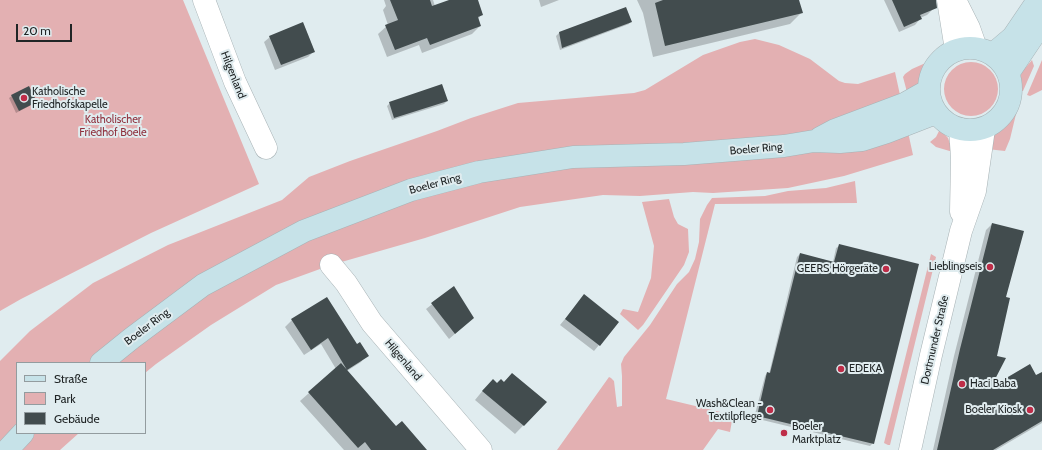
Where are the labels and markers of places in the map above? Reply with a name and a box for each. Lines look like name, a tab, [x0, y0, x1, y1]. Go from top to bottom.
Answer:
place label: Katholische Friedhofskapelle	[32, 85, 108, 111]
marker: Katholische Friedhofskapelle	[19, 93, 29, 103]
place label: Lieblingseis	[929, 260, 982, 274]
place label: GEERS Hörgeräte	[797, 262, 878, 276]
marker: Lieblingseis	[985, 262, 995, 272]
marker: GEERS Hörgeräte	[881, 264, 891, 274]
place label: EDEKA	[849, 362, 882, 376]
marker: EDEKA	[836, 364, 846, 374]
place label: Haci Baba	[970, 377, 1016, 391]
marker: Haci Baba	[957, 379, 967, 389]
place label: Wash&Clean - Textilpflege	[696, 397, 762, 423]
place label: Boeler Kiosk	[965, 403, 1022, 417]
marker: Wash&Clean - Textilpflege	[765, 405, 775, 415]
marker: Boeler Kiosk	[1025, 405, 1035, 415]
place label: Boeler Marktplatz	[792, 420, 841, 446]
marker: Boeler Marktplatz	[779, 428, 789, 438]

